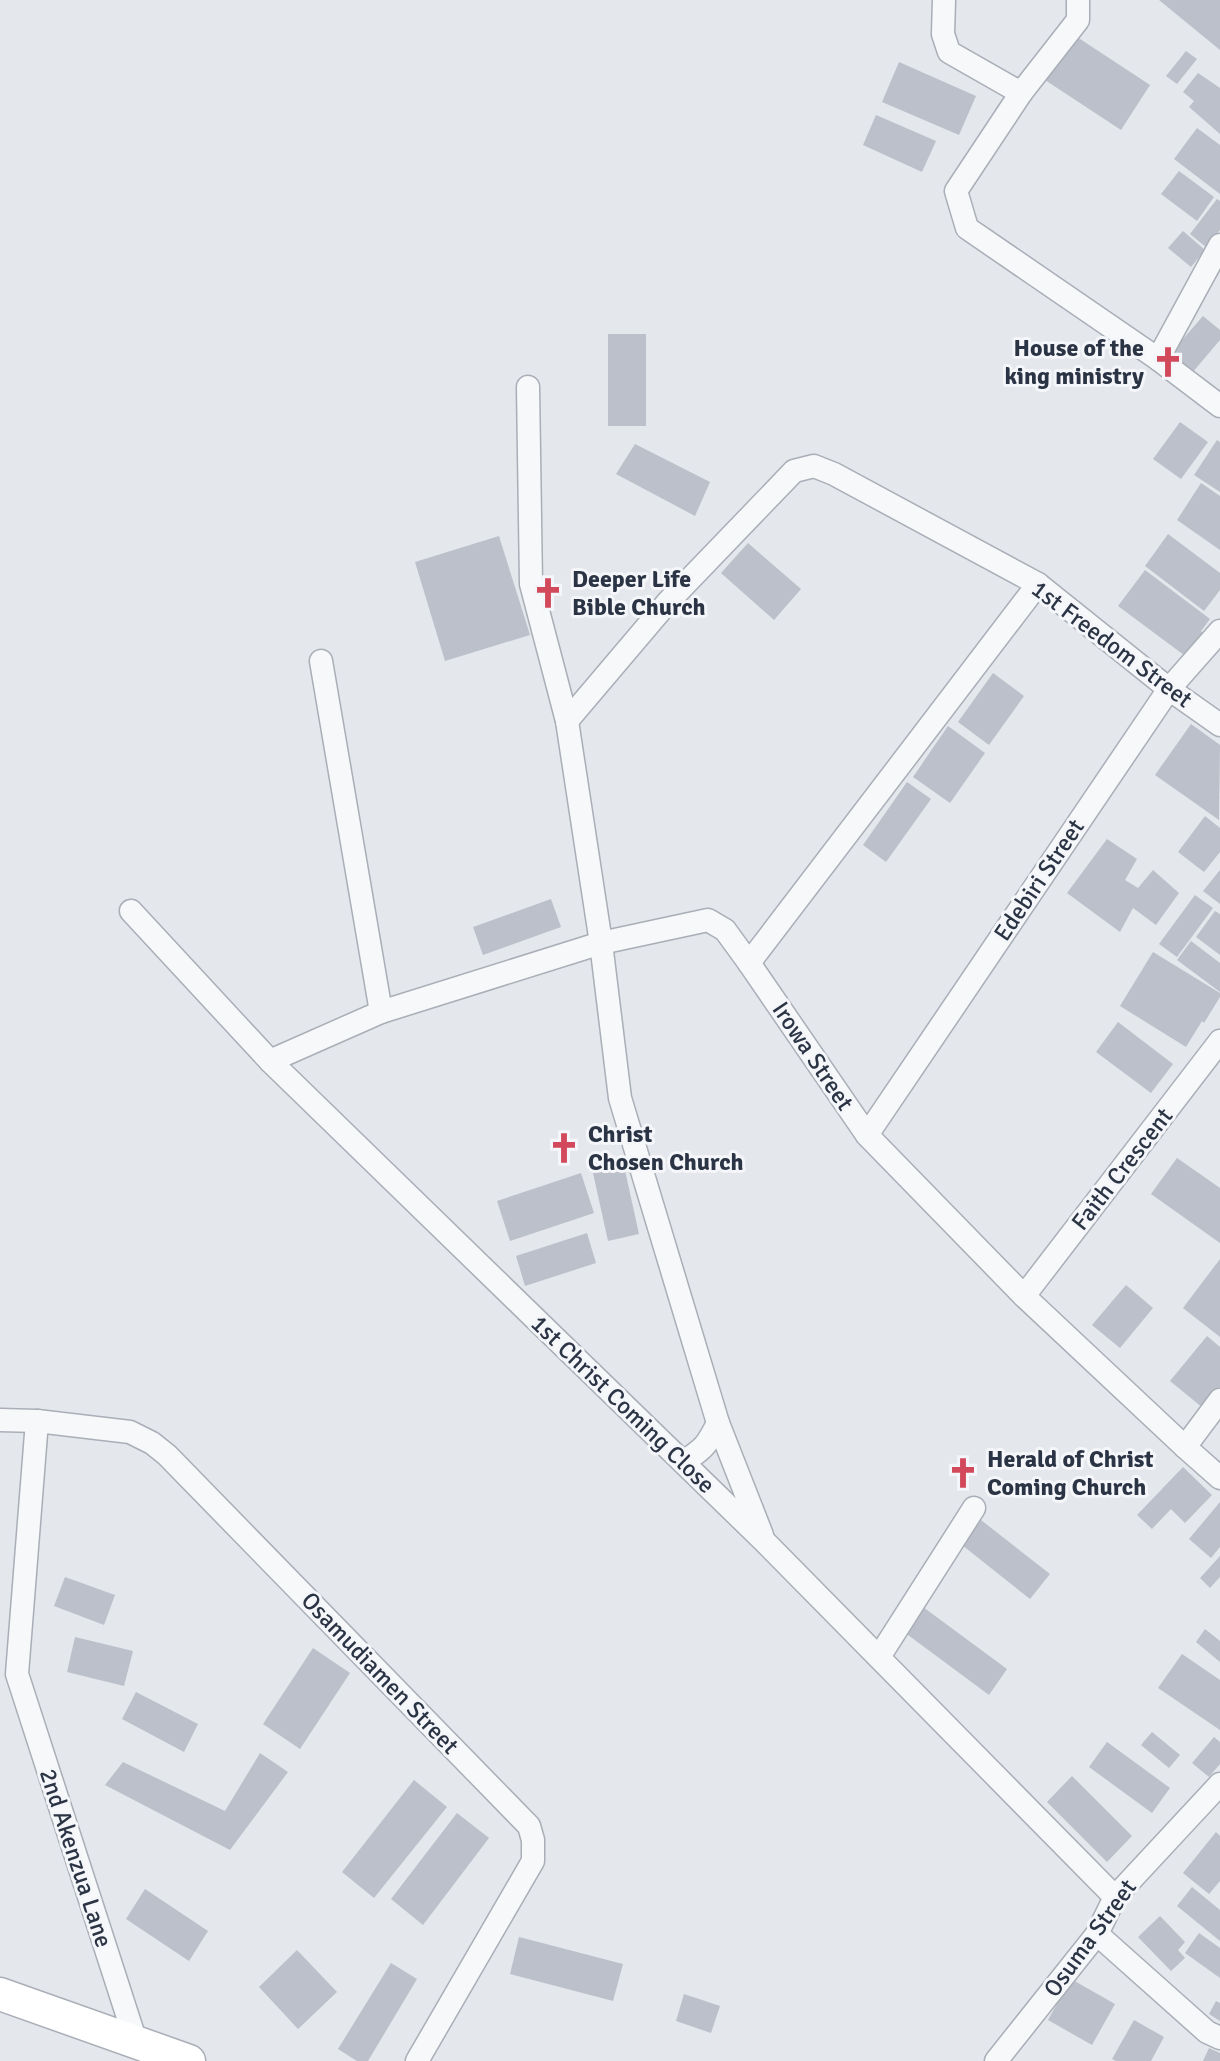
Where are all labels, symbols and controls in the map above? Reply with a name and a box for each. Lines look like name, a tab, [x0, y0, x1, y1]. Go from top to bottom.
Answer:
place label: House of the king ministry	[1004, 333, 1144, 391]
church icon: House of the king ministry	[1151, 345, 1185, 379]
place label: Deeper Life Bible Church	[572, 564, 706, 622]
street label: 1st Freedom Street	[1026, 574, 1198, 714]
church icon: Deeper Life Bible Church	[531, 576, 565, 610]
street label: Edebiri Street	[987, 813, 1091, 947]
street label: Irowa Street	[766, 996, 860, 1116]
street label: Faith Crescent	[1065, 1102, 1179, 1236]
place label: Christ Chosen Church	[588, 1119, 744, 1177]
church icon: Christ Chosen Church	[547, 1131, 581, 1165]
street label: 1st Christ Coming Close	[525, 1308, 721, 1500]
place label: Herald of Christ Coming Church	[987, 1444, 1153, 1502]
church icon: Herald of Christ Coming Church	[946, 1456, 980, 1490]
street label: Osamudiamen Street	[295, 1586, 465, 1760]
street label: 2nd Akenzua Lane	[33, 1765, 119, 1951]
street label: Osuma Street	[1037, 1873, 1143, 2003]

